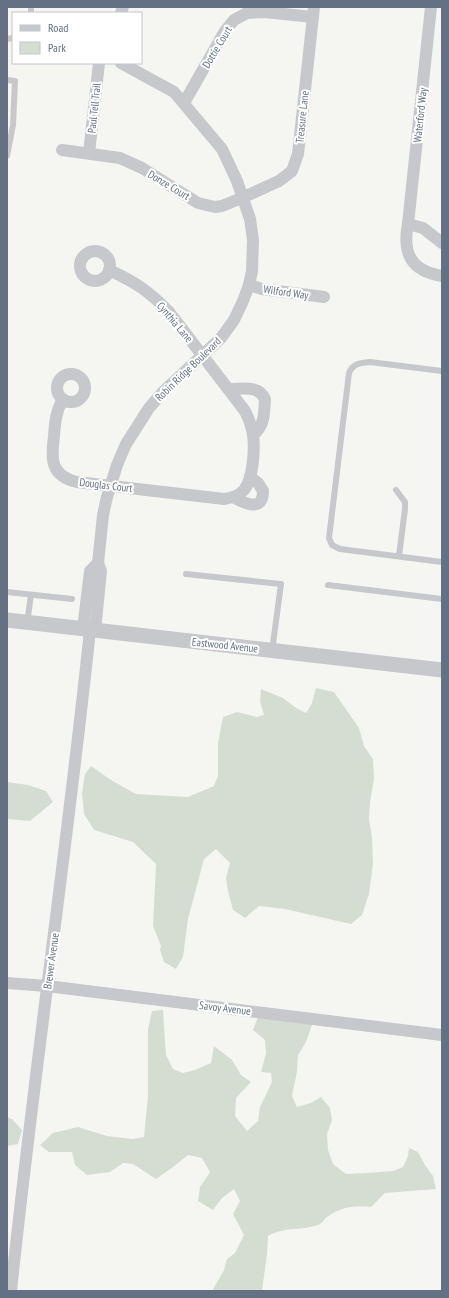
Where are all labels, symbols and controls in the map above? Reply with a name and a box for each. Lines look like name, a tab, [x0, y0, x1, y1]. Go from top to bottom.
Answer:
legend	[12, 12, 142, 64]
text: Road	[48, 20, 68, 35]
street label: Dottie Court	[199, 24, 235, 70]
text: Park	[48, 40, 66, 55]
street label: Paul Tell Trail	[84, 82, 104, 134]
street label: Waterford Way	[410, 86, 430, 143]
street label: Treasure Lane	[292, 90, 312, 144]
street label: Donze Court	[145, 167, 193, 203]
street label: Wilford Way	[263, 282, 310, 302]
street label: Cynthia Lane	[154, 299, 196, 346]
street label: Robin Ridge Boulevard	[152, 334, 224, 404]
street label: Douglas Court	[79, 475, 133, 495]
street label: Eastwood Avenue	[191, 635, 259, 655]
street label: Brewer Avenue	[40, 932, 62, 990]
street label: Savoy Avenue	[198, 998, 252, 1018]

